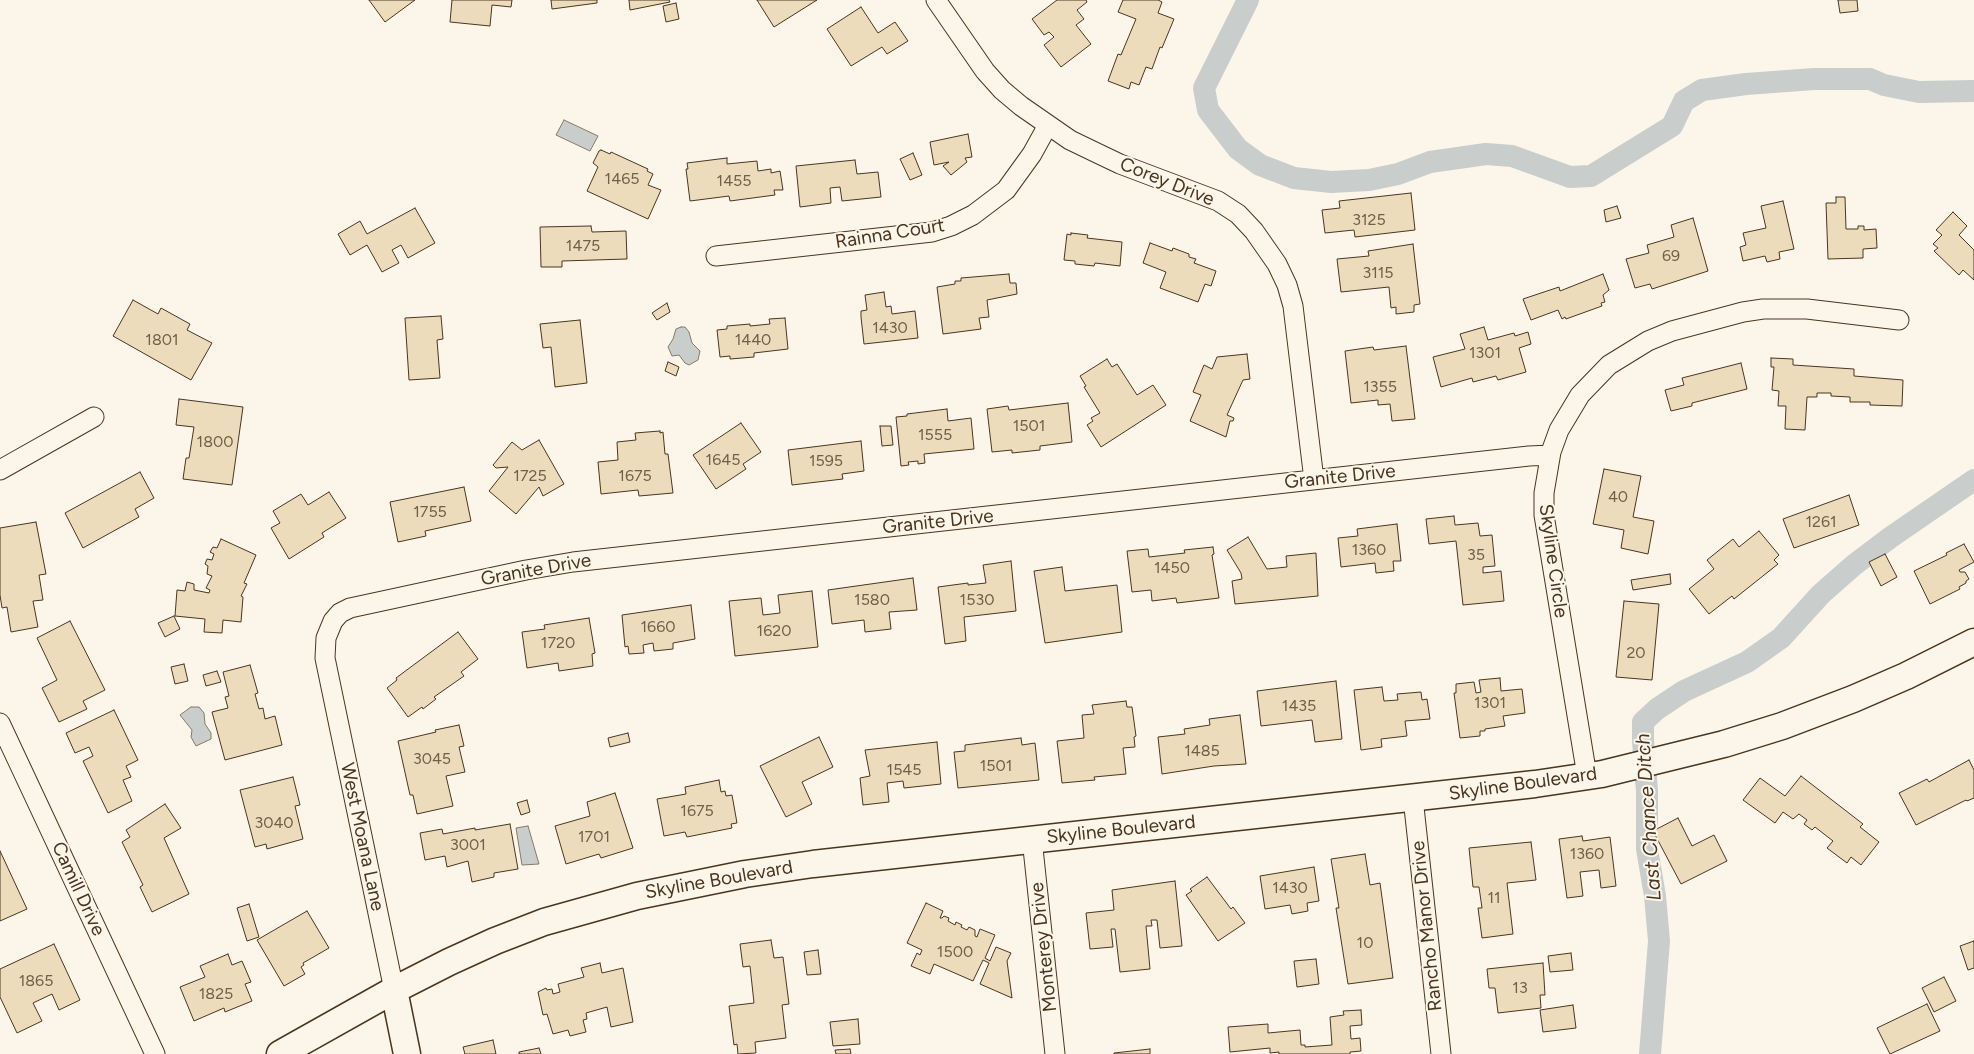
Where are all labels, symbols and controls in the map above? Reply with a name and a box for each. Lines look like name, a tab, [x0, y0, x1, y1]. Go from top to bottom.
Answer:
street label: Corey Drive	[1116, 153, 1218, 211]
house number: 1465	[605, 169, 639, 189]
house number: 1455	[717, 171, 751, 191]
house number: 3125	[1352, 210, 1386, 230]
street label: Rainna Court	[834, 214, 946, 254]
house number: 1475	[566, 236, 600, 256]
house number: 69	[1662, 246, 1680, 266]
house number: 3115	[1362, 263, 1394, 283]
house number: 1430	[872, 318, 908, 338]
house number: 1801	[145, 330, 179, 350]
house number: 1440	[735, 330, 771, 350]
house number: 1301	[1469, 343, 1501, 363]
house number: 1355	[1363, 377, 1397, 397]
house number: 1501	[1013, 416, 1045, 436]
house number: 1555	[918, 425, 952, 445]
house number: 1800	[197, 432, 233, 452]
house number: 1645	[706, 450, 740, 470]
house number: 1595	[809, 451, 843, 471]
street label: Granite Drive	[1283, 460, 1397, 494]
house number: 1725	[513, 466, 547, 486]
house number: 1675	[618, 466, 652, 486]
house number: 40	[1608, 487, 1628, 507]
house number: 1755	[413, 502, 447, 522]
street label: Skyline Circle	[1534, 503, 1572, 619]
street label: Granite Drive	[881, 505, 995, 539]
house number: 1261	[1805, 512, 1837, 532]
house number: 1360	[1352, 540, 1386, 560]
house number: 35	[1467, 545, 1485, 565]
street label: Granite Drive	[479, 549, 593, 591]
house number: 1450	[1154, 558, 1190, 578]
house number: 1580	[854, 590, 890, 610]
house number: 1530	[960, 590, 994, 610]
house number: 1660	[641, 617, 675, 637]
house number: 1620	[757, 621, 791, 641]
house number: 1720	[541, 633, 575, 653]
house number: 20	[1626, 643, 1646, 663]
house number: 1301	[1474, 693, 1506, 713]
house number: 1435	[1282, 696, 1316, 716]
water label: Last Chance Ditch	[1631, 733, 1667, 901]
house number: 1485	[1184, 741, 1220, 761]
house number: 3045	[413, 749, 451, 769]
house number: 1501	[980, 756, 1012, 776]
house number: 1545	[887, 760, 921, 780]
street label: West Moana Lane	[335, 761, 389, 913]
street label: Skyline Boulevard	[1447, 762, 1599, 806]
house number: 1675	[680, 801, 714, 821]
street label: Skyline Boulevard	[1045, 811, 1197, 849]
house number: 3040	[254, 813, 294, 833]
house number: 1701	[578, 827, 610, 847]
house number: 3001	[450, 835, 486, 855]
street label: Camill Drive	[46, 838, 110, 940]
street label: Rancho Manor Drive	[1407, 840, 1447, 1012]
house number: 1360	[1570, 844, 1604, 864]
street label: Skyline Boulevard	[643, 856, 795, 904]
house number: 1430	[1272, 878, 1308, 898]
street label: Monterey Drive	[1026, 881, 1062, 1013]
house number: 11	[1487, 888, 1501, 908]
house number: 10	[1357, 933, 1373, 953]
house number: 1500	[937, 942, 973, 962]
house number: 1865	[19, 971, 53, 991]
house number: 13	[1512, 978, 1528, 998]
house number: 1825	[199, 984, 233, 1004]

